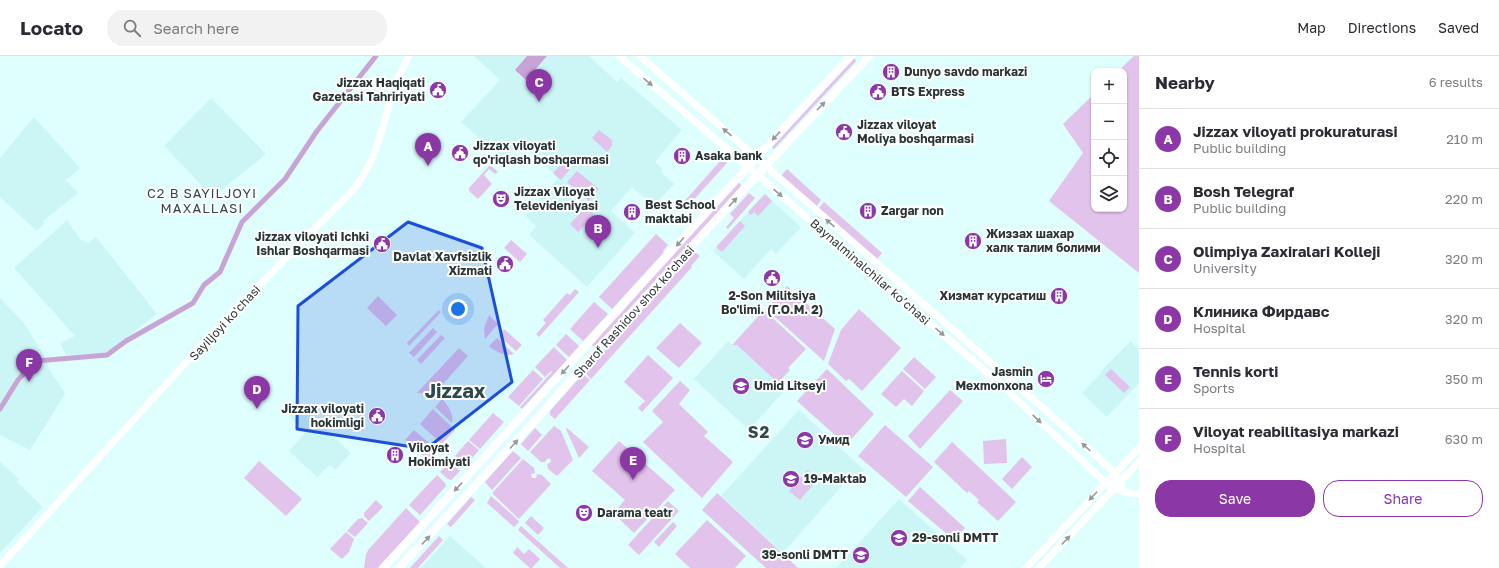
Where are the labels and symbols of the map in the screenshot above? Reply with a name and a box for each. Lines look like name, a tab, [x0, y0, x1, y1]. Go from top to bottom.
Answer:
building icon: Dunyo savdo markazi	[881, 62, 901, 82]
place label: Dunyo savdo markazi	[904, 64, 1027, 79]
pin: C	[526, 69, 552, 102]
place label: Jizzax Haqiqati Gazetasi Tahririyati	[313, 75, 425, 104]
one-way arrow	[643, 77, 654, 86]
public building icon: Jizzax Haqiqati Gazetasi Tahririyati	[428, 80, 448, 100]
public building icon: BTS Express	[868, 82, 888, 102]
place label: BTS Express	[891, 84, 965, 99]
one-way arrow	[816, 102, 825, 111]
place label: Jizzax viloyat Moliya boshqarmasi	[857, 117, 974, 146]
public building icon: Jizzax viloyat Moliya boshqarmasi	[834, 122, 854, 142]
one-way arrow	[722, 128, 732, 137]
one-way arrow	[772, 130, 781, 141]
pin: A	[415, 133, 441, 166]
place label: Jizzax viloyati qo'riqlash boshqarmasi	[473, 138, 609, 167]
public building icon: Jizzax viloyati qo'riqlash boshqarmasi	[450, 143, 470, 163]
building icon: Asaka bank	[672, 146, 692, 166]
place label: Asaka bank	[695, 148, 763, 163]
place label: Jizzax Viloyat Televideniyasi	[514, 184, 598, 213]
district label: C2 B SAYILJOYI MAXALLASI	[147, 185, 257, 216]
one-way arrow	[773, 188, 783, 197]
theatre icon: Jizzax Viloyat Televideniyasi	[491, 189, 511, 209]
place label: Best School maktabi	[645, 197, 716, 226]
one-way arrow	[728, 197, 737, 207]
building icon: Zargar non	[858, 201, 878, 221]
building icon: Best School maktabi	[622, 202, 642, 222]
place label: Zargar non	[881, 203, 944, 218]
pin: B	[585, 215, 611, 248]
street label: Baynalminalchilar ko’chasi	[807, 215, 933, 328]
one-way arrow	[825, 218, 836, 227]
place label: Жиззах шахар халк талим болими	[986, 226, 1101, 255]
place label: Jizzax viloyati Ichki Ishlar Boshqarmasi	[255, 229, 369, 258]
building icon: Жиззах шахар халк талим болими	[963, 231, 983, 251]
public building icon: Jizzax viloyati Ichki Ishlar Boshqarmasi	[372, 234, 392, 254]
one-way arrow	[676, 238, 685, 247]
street label: Sharof Rashidov shox ko'chasi	[570, 242, 697, 381]
place label: Davlat Xavfsizlik Xizmati	[393, 249, 492, 278]
public building icon: Davlat Xavfsizlik Xizmati	[495, 254, 515, 274]
public building icon: 2-Son Militsiya Bo'limi. (Г.О.М. 2)	[762, 268, 782, 288]
street label: Sayiljoyi ko'chasi	[186, 282, 263, 363]
building icon: Хизмат курсатиш	[1049, 286, 1069, 306]
place label: 2-Son Militsiya Bo'limi. (Г.О.М. 2)	[721, 288, 823, 317]
place label: Хизмат курсатиш	[940, 288, 1046, 303]
your location	[448, 299, 468, 319]
one-way arrow	[935, 328, 945, 337]
pin: F	[16, 349, 42, 382]
place label: Jasmin Mexmonxona	[955, 364, 1033, 393]
one-way arrow	[560, 365, 569, 375]
hotel icon: Jasmin Mexmonxona	[1036, 369, 1056, 389]
pin: D	[244, 376, 270, 409]
school or university icon: Umid Litseyi	[731, 376, 751, 396]
district label: Jizzax	[425, 378, 486, 402]
place label: Umid Litseyi	[754, 378, 826, 393]
place label: Jizzax viloyati hokimligi	[281, 401, 364, 430]
public building icon: Jizzax viloyati hokimligi	[367, 406, 387, 426]
one-way arrow	[1032, 414, 1042, 423]
district label: S2	[748, 422, 770, 442]
school or university icon: Умид	[795, 430, 815, 450]
place label: Умид	[818, 432, 850, 447]
one-way arrow	[509, 439, 519, 449]
place label: Viloyat Hokimiyati	[408, 440, 470, 469]
one-way arrow	[1081, 442, 1091, 452]
building icon: Viloyat Hokimiyati	[385, 445, 405, 465]
pin: E	[620, 447, 646, 480]
school or university icon: 19-Maktab	[781, 469, 801, 489]
place label: 19-Maktab	[804, 471, 867, 486]
one-way arrow	[453, 482, 463, 492]
one-way arrow	[1088, 491, 1098, 501]
theatre icon: Darama teatr	[574, 503, 594, 523]
place label: Darama teatr	[597, 505, 673, 520]
school or university icon: 29-sonli DMTT	[889, 528, 909, 548]
place label: 29-sonli DMTT	[912, 530, 998, 545]
one-way arrow	[1061, 534, 1070, 545]
one-way arrow	[421, 535, 431, 545]
school or university icon: 39-sonli DMTT	[851, 545, 871, 565]
place label: 39-sonli DMTT	[762, 547, 848, 562]

